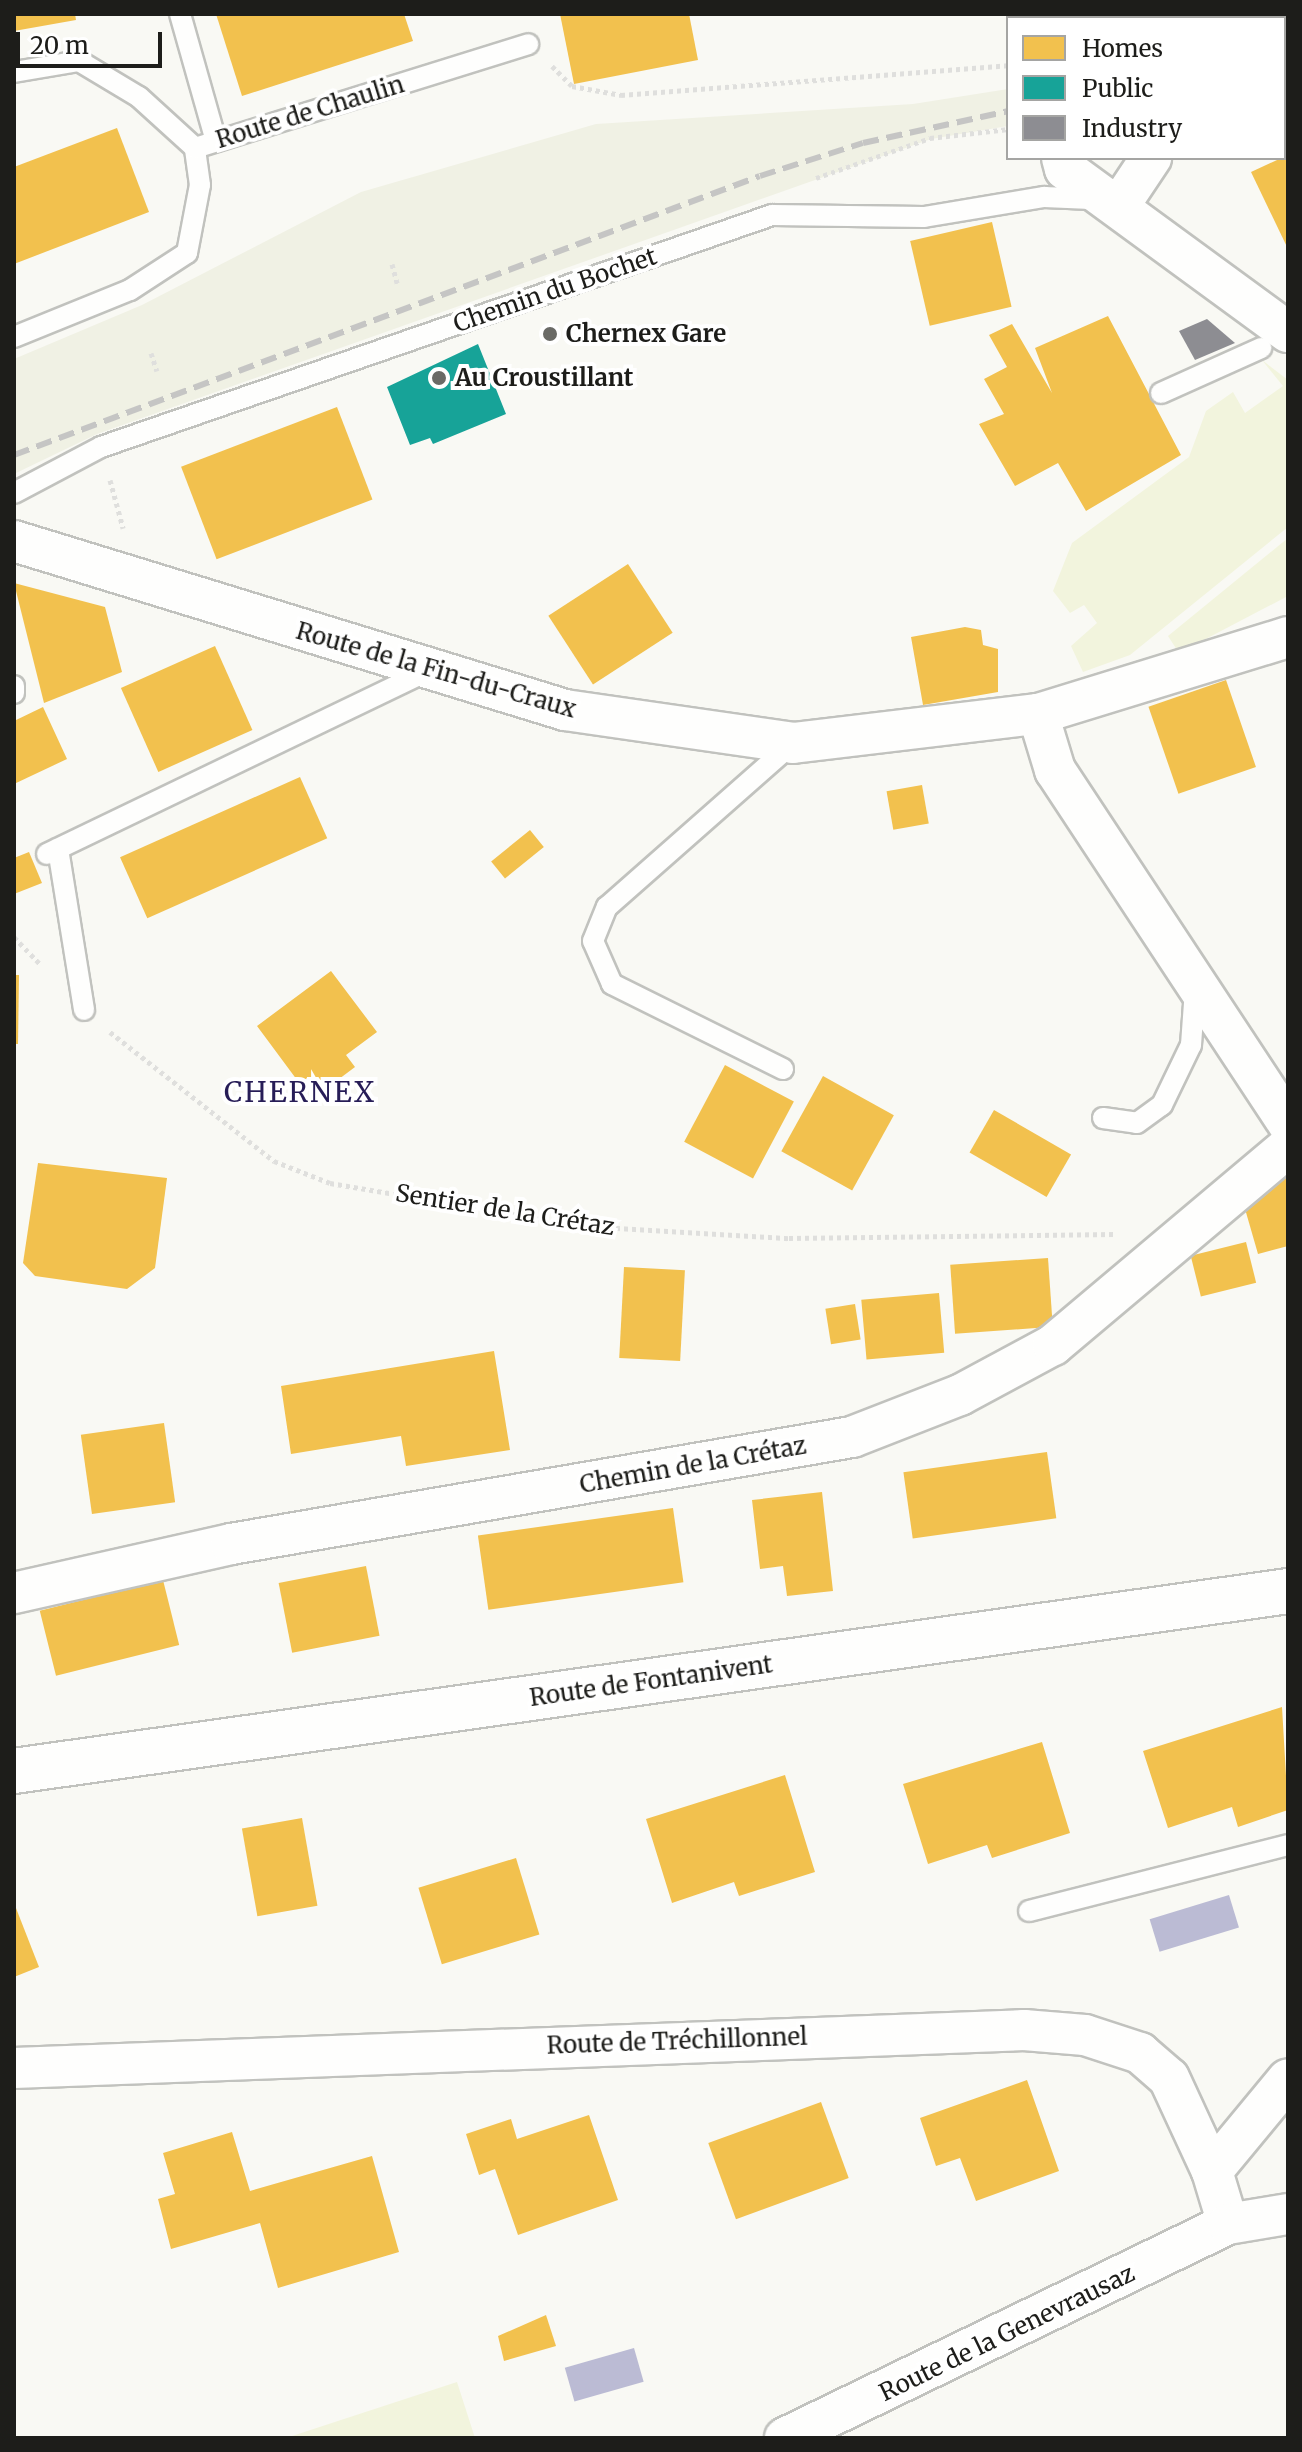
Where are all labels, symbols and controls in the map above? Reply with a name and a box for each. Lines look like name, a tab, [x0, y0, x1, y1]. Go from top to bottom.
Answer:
scale bar	[20, 16, 166, 66]
legend	[1006, 16, 1286, 160]
text: 20 m	[30, 30, 89, 61]
text: Homes	[1082, 33, 1163, 64]
street label: Route de Chaulin	[212, 70, 408, 154]
text: Public	[1082, 73, 1153, 104]
text: Industry	[1082, 113, 1182, 144]
street label: Chemin du Bochet	[450, 242, 660, 338]
place label: Chernex Gare	[566, 320, 726, 348]
marker: Chernex Gare	[541, 325, 559, 343]
place label: Au Croustillant	[455, 364, 634, 392]
marker: Au Croustillant	[430, 369, 448, 387]
street label: Route de la Fin-du-Craux	[293, 616, 579, 724]
district label: CHERNEX	[224, 1075, 376, 1109]
street label: Sentier de la Crétaz	[393, 1178, 617, 1242]
street label: Chemin de la Crétaz	[577, 1431, 809, 1499]
street label: Route de Fontanivent	[528, 1650, 774, 1712]
street label: Route de Tréchillonnel	[546, 2022, 808, 2060]
street label: Route de la Genevrausaz	[875, 2259, 1139, 2407]

